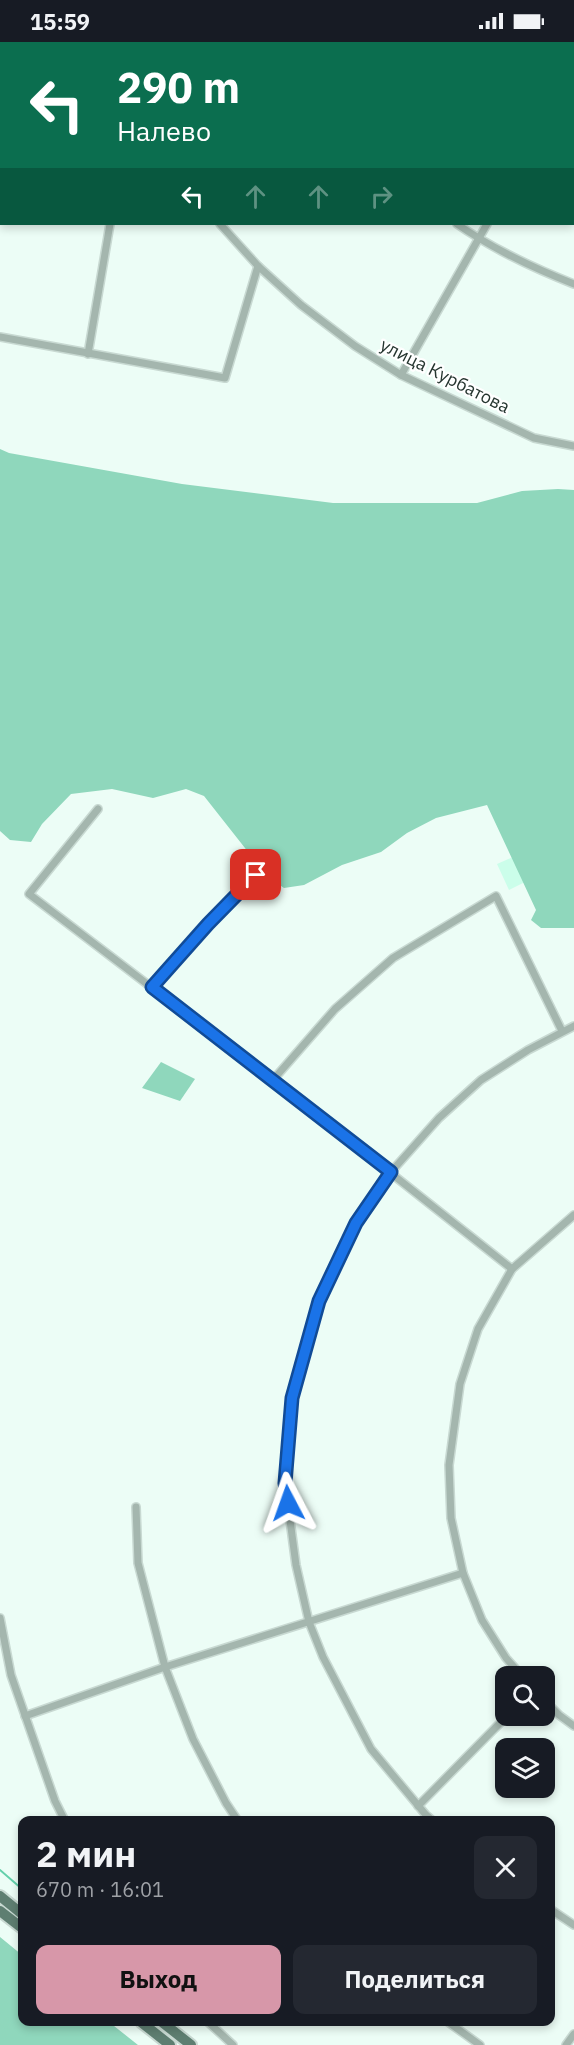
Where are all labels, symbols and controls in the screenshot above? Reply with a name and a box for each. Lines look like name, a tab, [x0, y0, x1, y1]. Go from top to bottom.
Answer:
text: 15:59	[30, 7, 90, 36]
text: 290 m	[117, 60, 240, 115]
icon: left	[18, 66, 96, 144]
text: Налево	[117, 113, 211, 148]
icon: left	[176, 180, 209, 213]
icon: ahead	[239, 180, 272, 213]
icon: ahead	[302, 180, 335, 213]
icon: right	[365, 180, 398, 213]
street label: улица Курбатова	[377, 333, 514, 418]
pin	[230, 849, 281, 900]
icon: arrive	[239, 858, 272, 891]
position arrow	[256, 1471, 320, 1535]
map controls	[495, 1666, 555, 1798]
button: search	[495, 1666, 555, 1726]
button: layers	[495, 1738, 555, 1798]
text: 2 мин	[36, 1830, 136, 1877]
button: close	[474, 1836, 537, 1899]
text: 670 m · 16:01	[36, 1876, 164, 1903]
button: Выход	[36, 1945, 281, 2014]
button: Поделиться	[293, 1945, 537, 2014]

